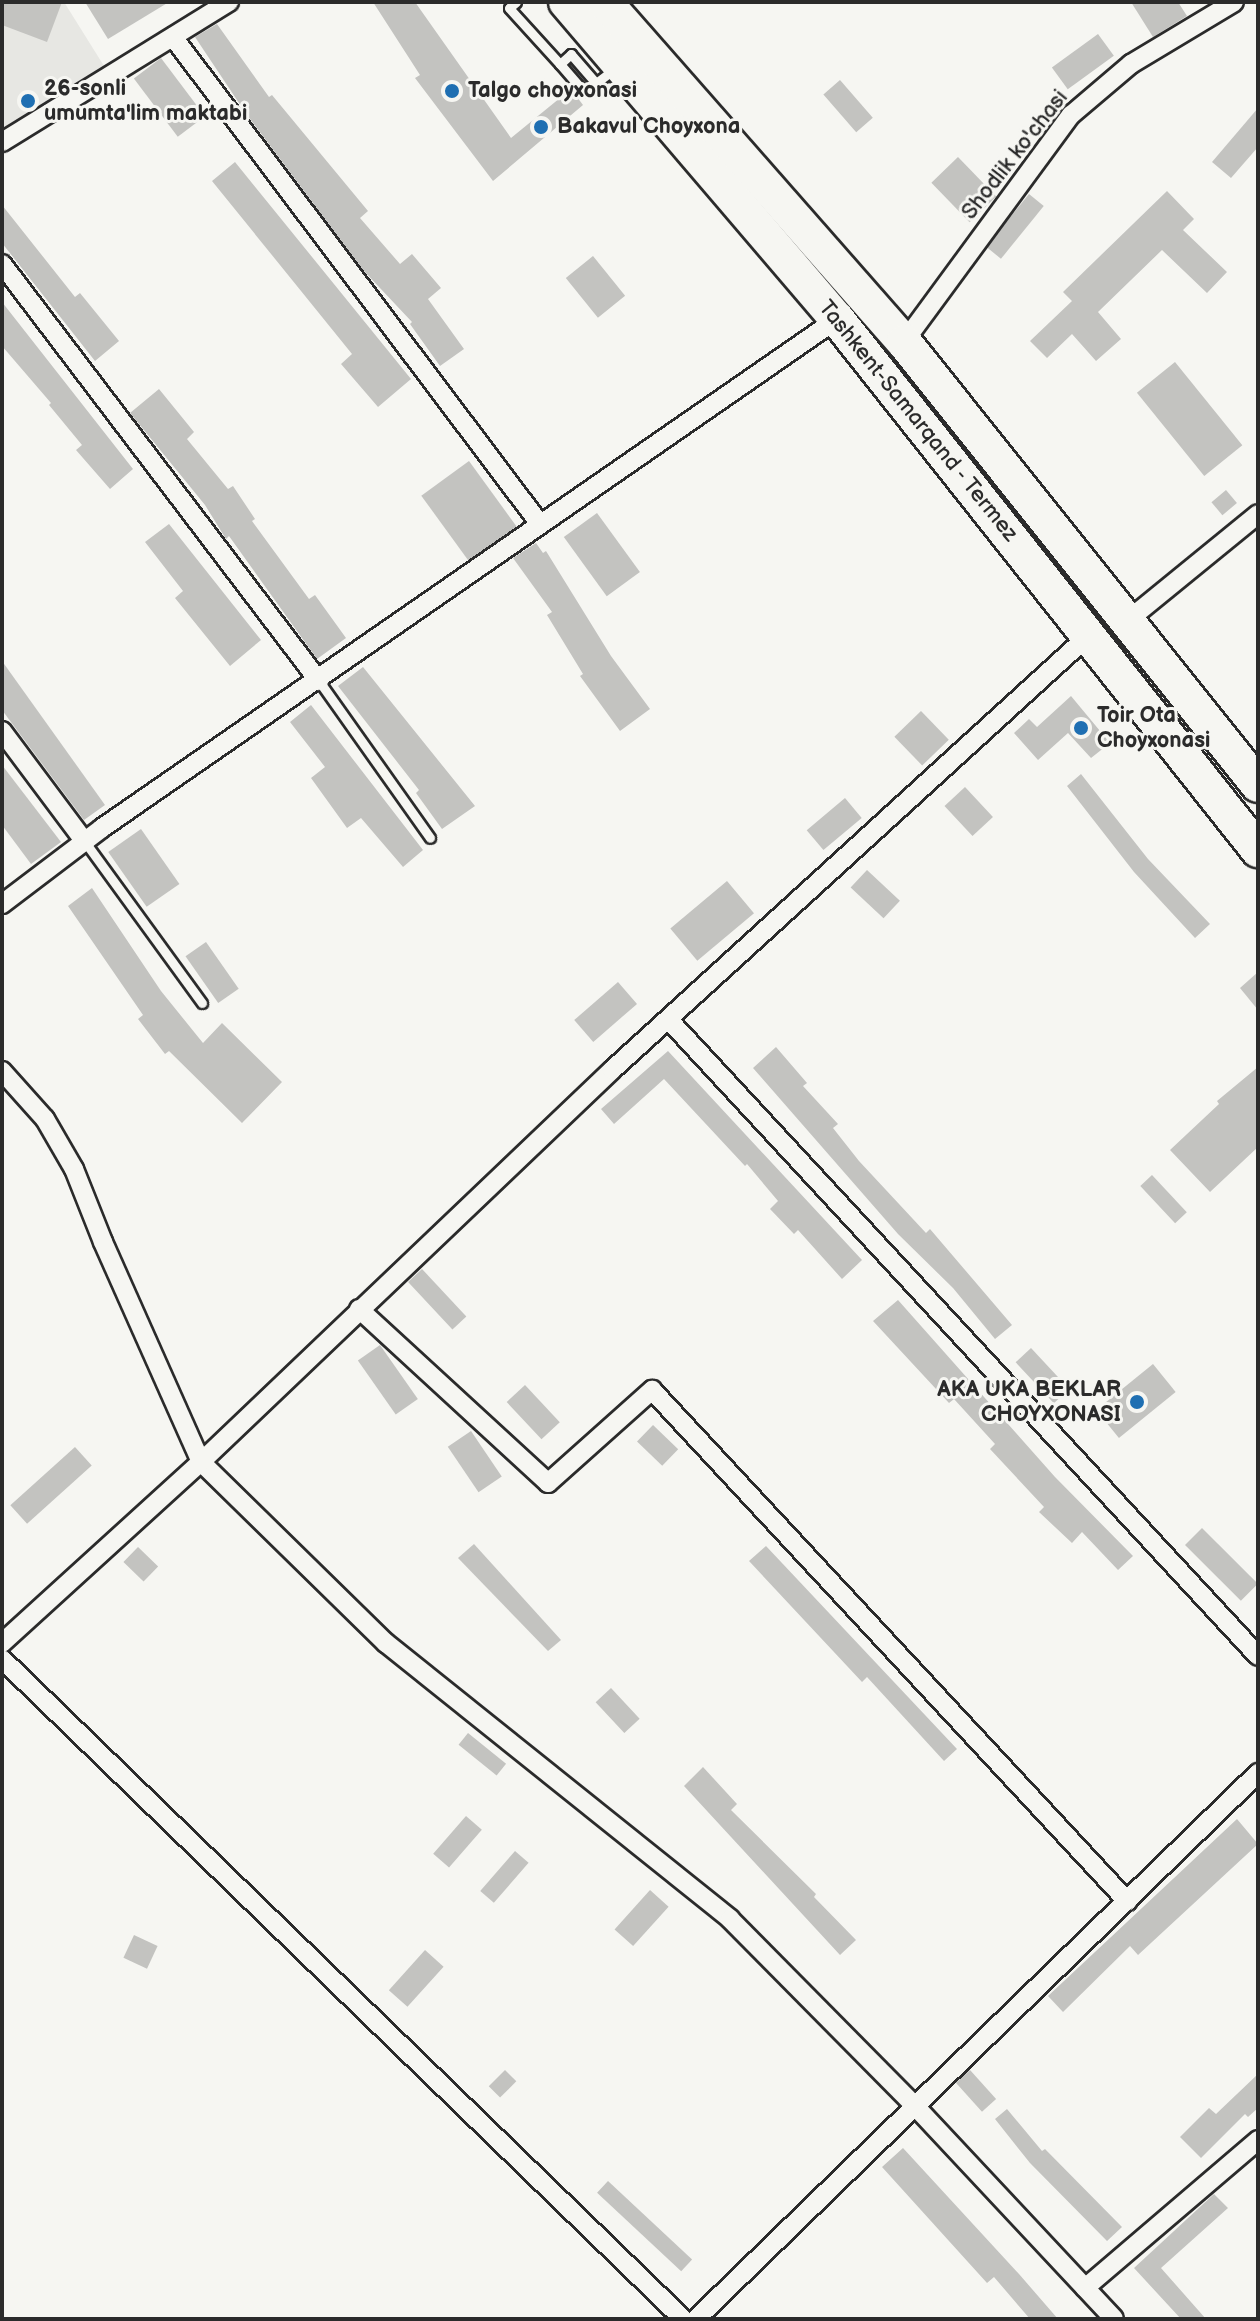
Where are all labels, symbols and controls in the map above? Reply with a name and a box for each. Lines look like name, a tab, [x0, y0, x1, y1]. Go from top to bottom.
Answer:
place label: 26-sonli umumta'lim maktabi	[44, 75, 247, 126]
place label: Talgo choyxonasi	[468, 78, 637, 104]
marker: Talgo choyxonasi	[443, 82, 461, 100]
street label: Shodlik ko'chasi	[956, 85, 1074, 225]
marker: 26-sonli umumta'lim maktabi	[19, 92, 37, 110]
place label: Bakavul Choyxona	[557, 114, 740, 140]
marker: Bakavul Choyxona	[532, 118, 550, 136]
street label: Tashkent-Samarqand - Termez	[812, 294, 1024, 548]
place label: Toir Ota Choyxonasi	[1097, 702, 1210, 754]
marker: Toir Ota Choyxonasi	[1072, 719, 1090, 737]
place label: AKA UKA BEKLAR CHOYXONASI	[937, 1376, 1121, 1428]
marker: AKA UKA BEKLAR CHOYXONASI	[1128, 1393, 1146, 1411]

